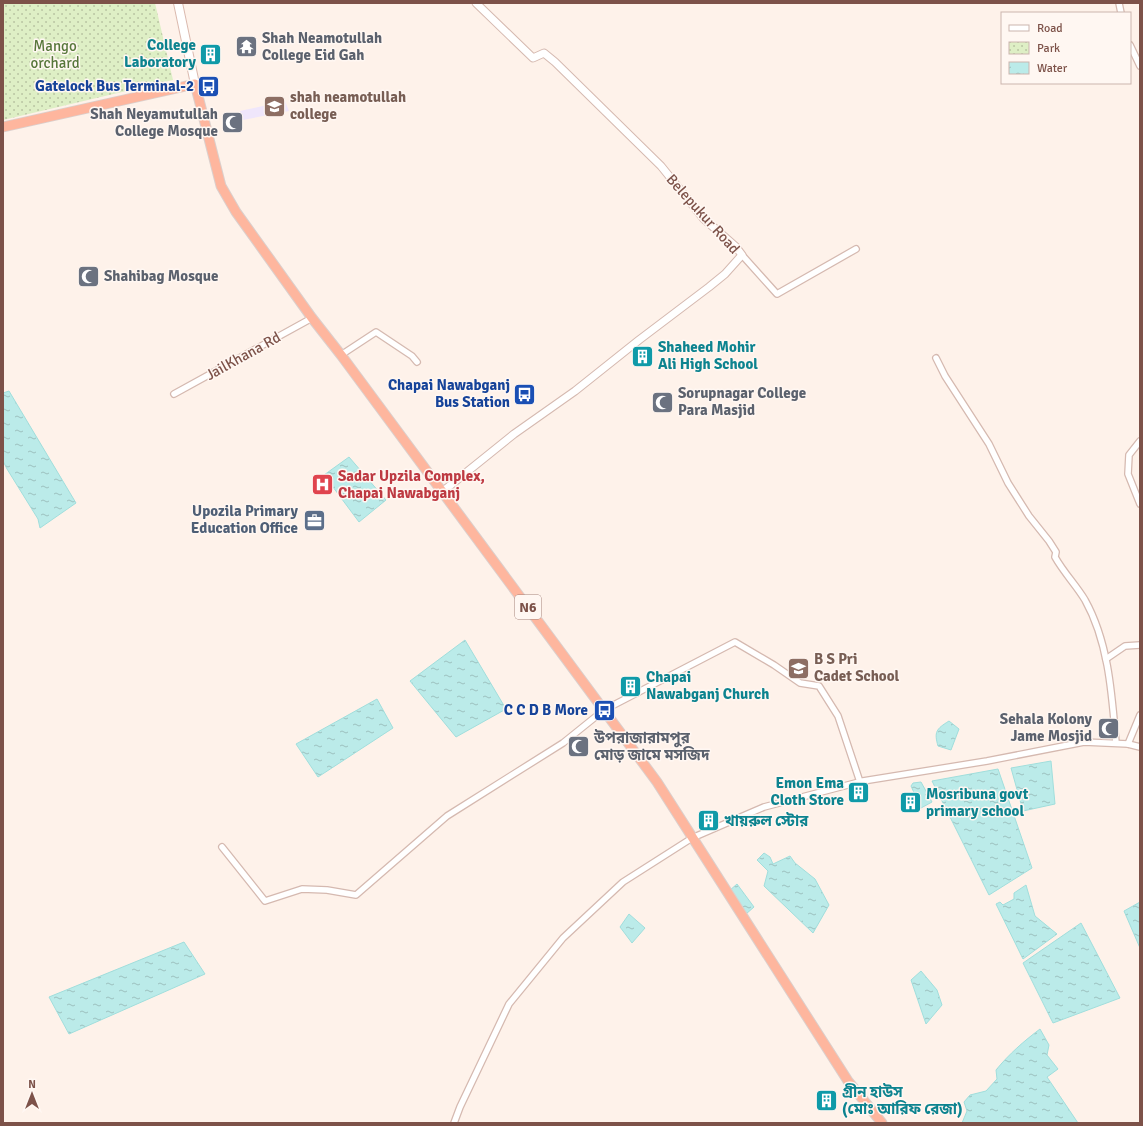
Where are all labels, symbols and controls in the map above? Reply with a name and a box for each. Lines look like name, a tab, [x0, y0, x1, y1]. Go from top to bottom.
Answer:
legend	[1001, 12, 1131, 84]
text: Road	[1037, 21, 1063, 36]
place label: Shah Neamotullah College Eid Gah	[262, 29, 382, 64]
temple icon: Shah Neamotullah College Eid Gah	[234, 34, 260, 60]
place label: College Laboratory	[124, 36, 197, 71]
park label: Mango orchard	[30, 37, 80, 72]
building icon: College Laboratory	[198, 41, 224, 67]
text: Park	[1037, 41, 1060, 56]
text: Water	[1037, 61, 1068, 76]
bus stop icon: Gatelock Bus Terminal-2	[196, 73, 222, 99]
place label: Gatelock Bus Terminal-2	[35, 77, 194, 95]
place label: shah neamotullah college	[290, 88, 406, 123]
school or university icon: shah neamotullah college	[262, 93, 288, 119]
place label: Shah Neyamutullah College Mosque	[90, 105, 218, 140]
mosque icon: Shah Neyamutullah College Mosque	[220, 110, 246, 136]
street label: Belepukur Road	[663, 170, 743, 258]
mosque icon: Shahibag Mosque	[76, 263, 102, 289]
place label: Shahibag Mosque	[104, 267, 219, 285]
street label: JailKhana Rd	[202, 328, 284, 384]
place label: Shaheed Mohir Ali High School	[658, 338, 758, 373]
building icon: Shaheed Mohir Ali High School	[629, 343, 655, 369]
place label: Chapai Nawabganj Bus Station	[388, 376, 510, 411]
bus stop icon: Chapai Nawabganj Bus Station	[512, 381, 538, 407]
place label: Sorupnagar College Para Masjid	[678, 384, 806, 419]
mosque icon: Sorupnagar College Para Masjid	[649, 389, 675, 415]
place label: Sadar Upzila Complex, Chapai Nawabganj	[338, 467, 485, 502]
hospital icon: Sadar Upzila Complex, Chapai Nawabganj	[310, 472, 336, 498]
place label: Upozila Primary Education Office	[191, 502, 299, 537]
office icon: Upozila Primary Education Office	[301, 507, 327, 533]
road number: N6	[515, 595, 541, 619]
place label: B S Pri Cadet School	[814, 650, 899, 685]
school or university icon: B S Pri Cadet School	[786, 655, 812, 681]
place label: Chapai Nawabganj Church	[646, 668, 769, 703]
building icon: Chapai Nawabganj Church	[617, 673, 643, 699]
bus stop icon: C C D B More	[591, 697, 617, 723]
place label: C C D B More	[504, 701, 588, 719]
place label: Sehala Kolony Jame Mosjid	[1000, 710, 1093, 745]
mosque icon: Sehala Kolony Jame Mosjid	[1095, 715, 1121, 741]
place label: উপরাজারামপুর মোড় জামে মসজিদ	[593, 729, 710, 764]
mosque icon: উপরাজারামপুর মোড় জামে মসজিদ	[565, 734, 591, 760]
place label: Emon Ema Cloth Store	[771, 774, 844, 809]
building icon: Emon Ema Cloth Store	[846, 779, 872, 805]
place label: Mosribuna govt primary school	[926, 785, 1029, 820]
building icon: Mosribuna govt primary school	[898, 790, 924, 816]
building icon: খায়রুল স্টোর	[696, 808, 722, 834]
place label: খায়রুল স্টোর	[724, 812, 809, 830]
north arrow	[12, 1074, 52, 1114]
text: N	[28, 1078, 36, 1091]
place label: গ্রীন হাউস (মোঃ আরিফ রেজা)	[842, 1083, 963, 1118]
building icon: গ্রীন হাউস (মোঃ আরিফ রেজা)	[814, 1088, 840, 1114]

